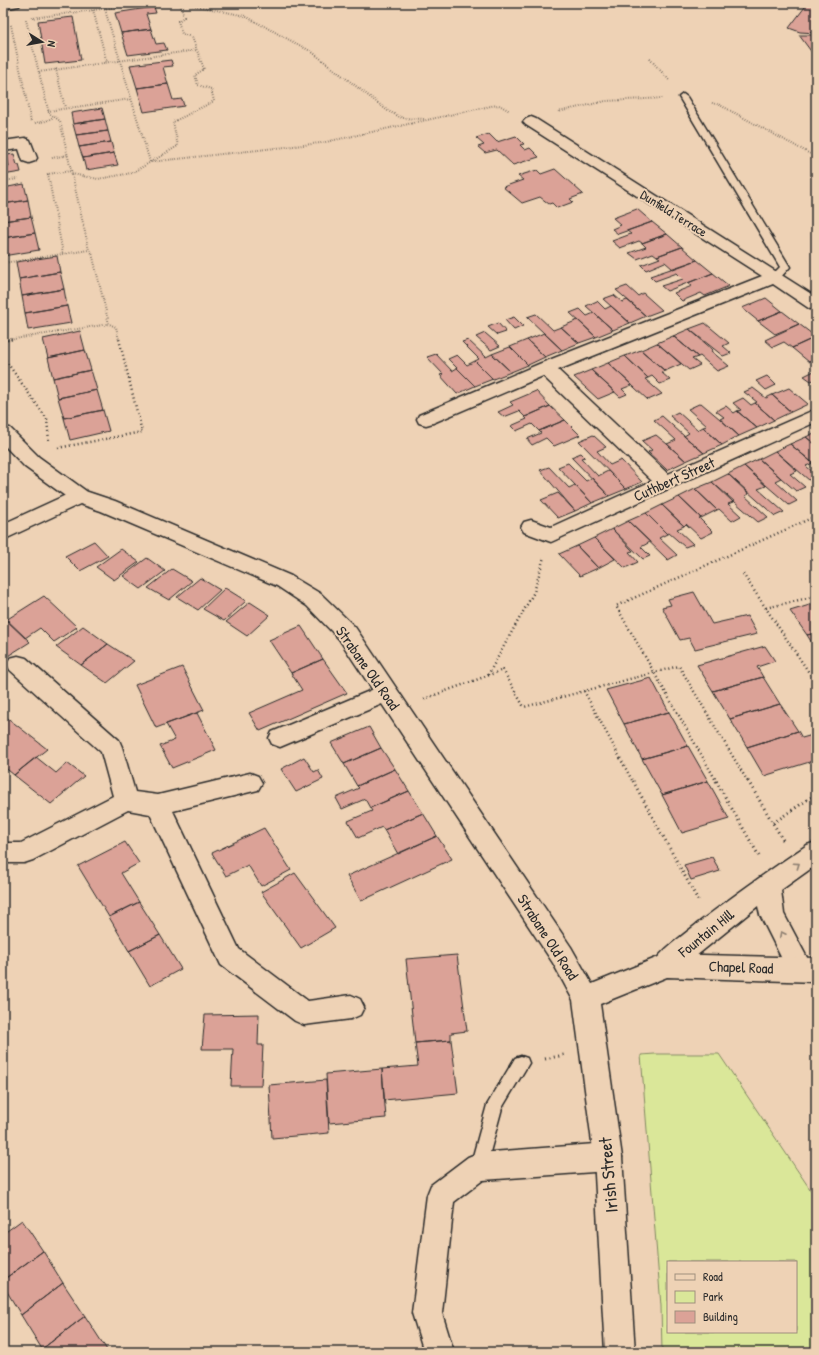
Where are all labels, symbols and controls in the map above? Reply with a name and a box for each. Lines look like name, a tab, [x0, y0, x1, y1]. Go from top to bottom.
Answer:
north arrow	[22, 22, 62, 62]
text: N	[44, 40, 59, 48]
street label: Dunfield Terrace	[637, 185, 711, 241]
street label: Cuthbert Street	[630, 451, 719, 506]
street label: Strabane Old Road	[331, 622, 405, 714]
one-way arrow	[793, 862, 800, 870]
street label: Strabane Old Road	[512, 890, 584, 984]
street label: Fountain Hill	[673, 904, 739, 963]
one-way arrow	[779, 931, 787, 939]
street label: Chapel Road	[708, 955, 774, 979]
street label: Irish Street	[592, 1135, 624, 1214]
legend	[667, 1261, 797, 1333]
text: Road	[703, 1268, 723, 1285]
text: Park	[703, 1288, 723, 1305]
text: Building	[703, 1308, 738, 1325]

